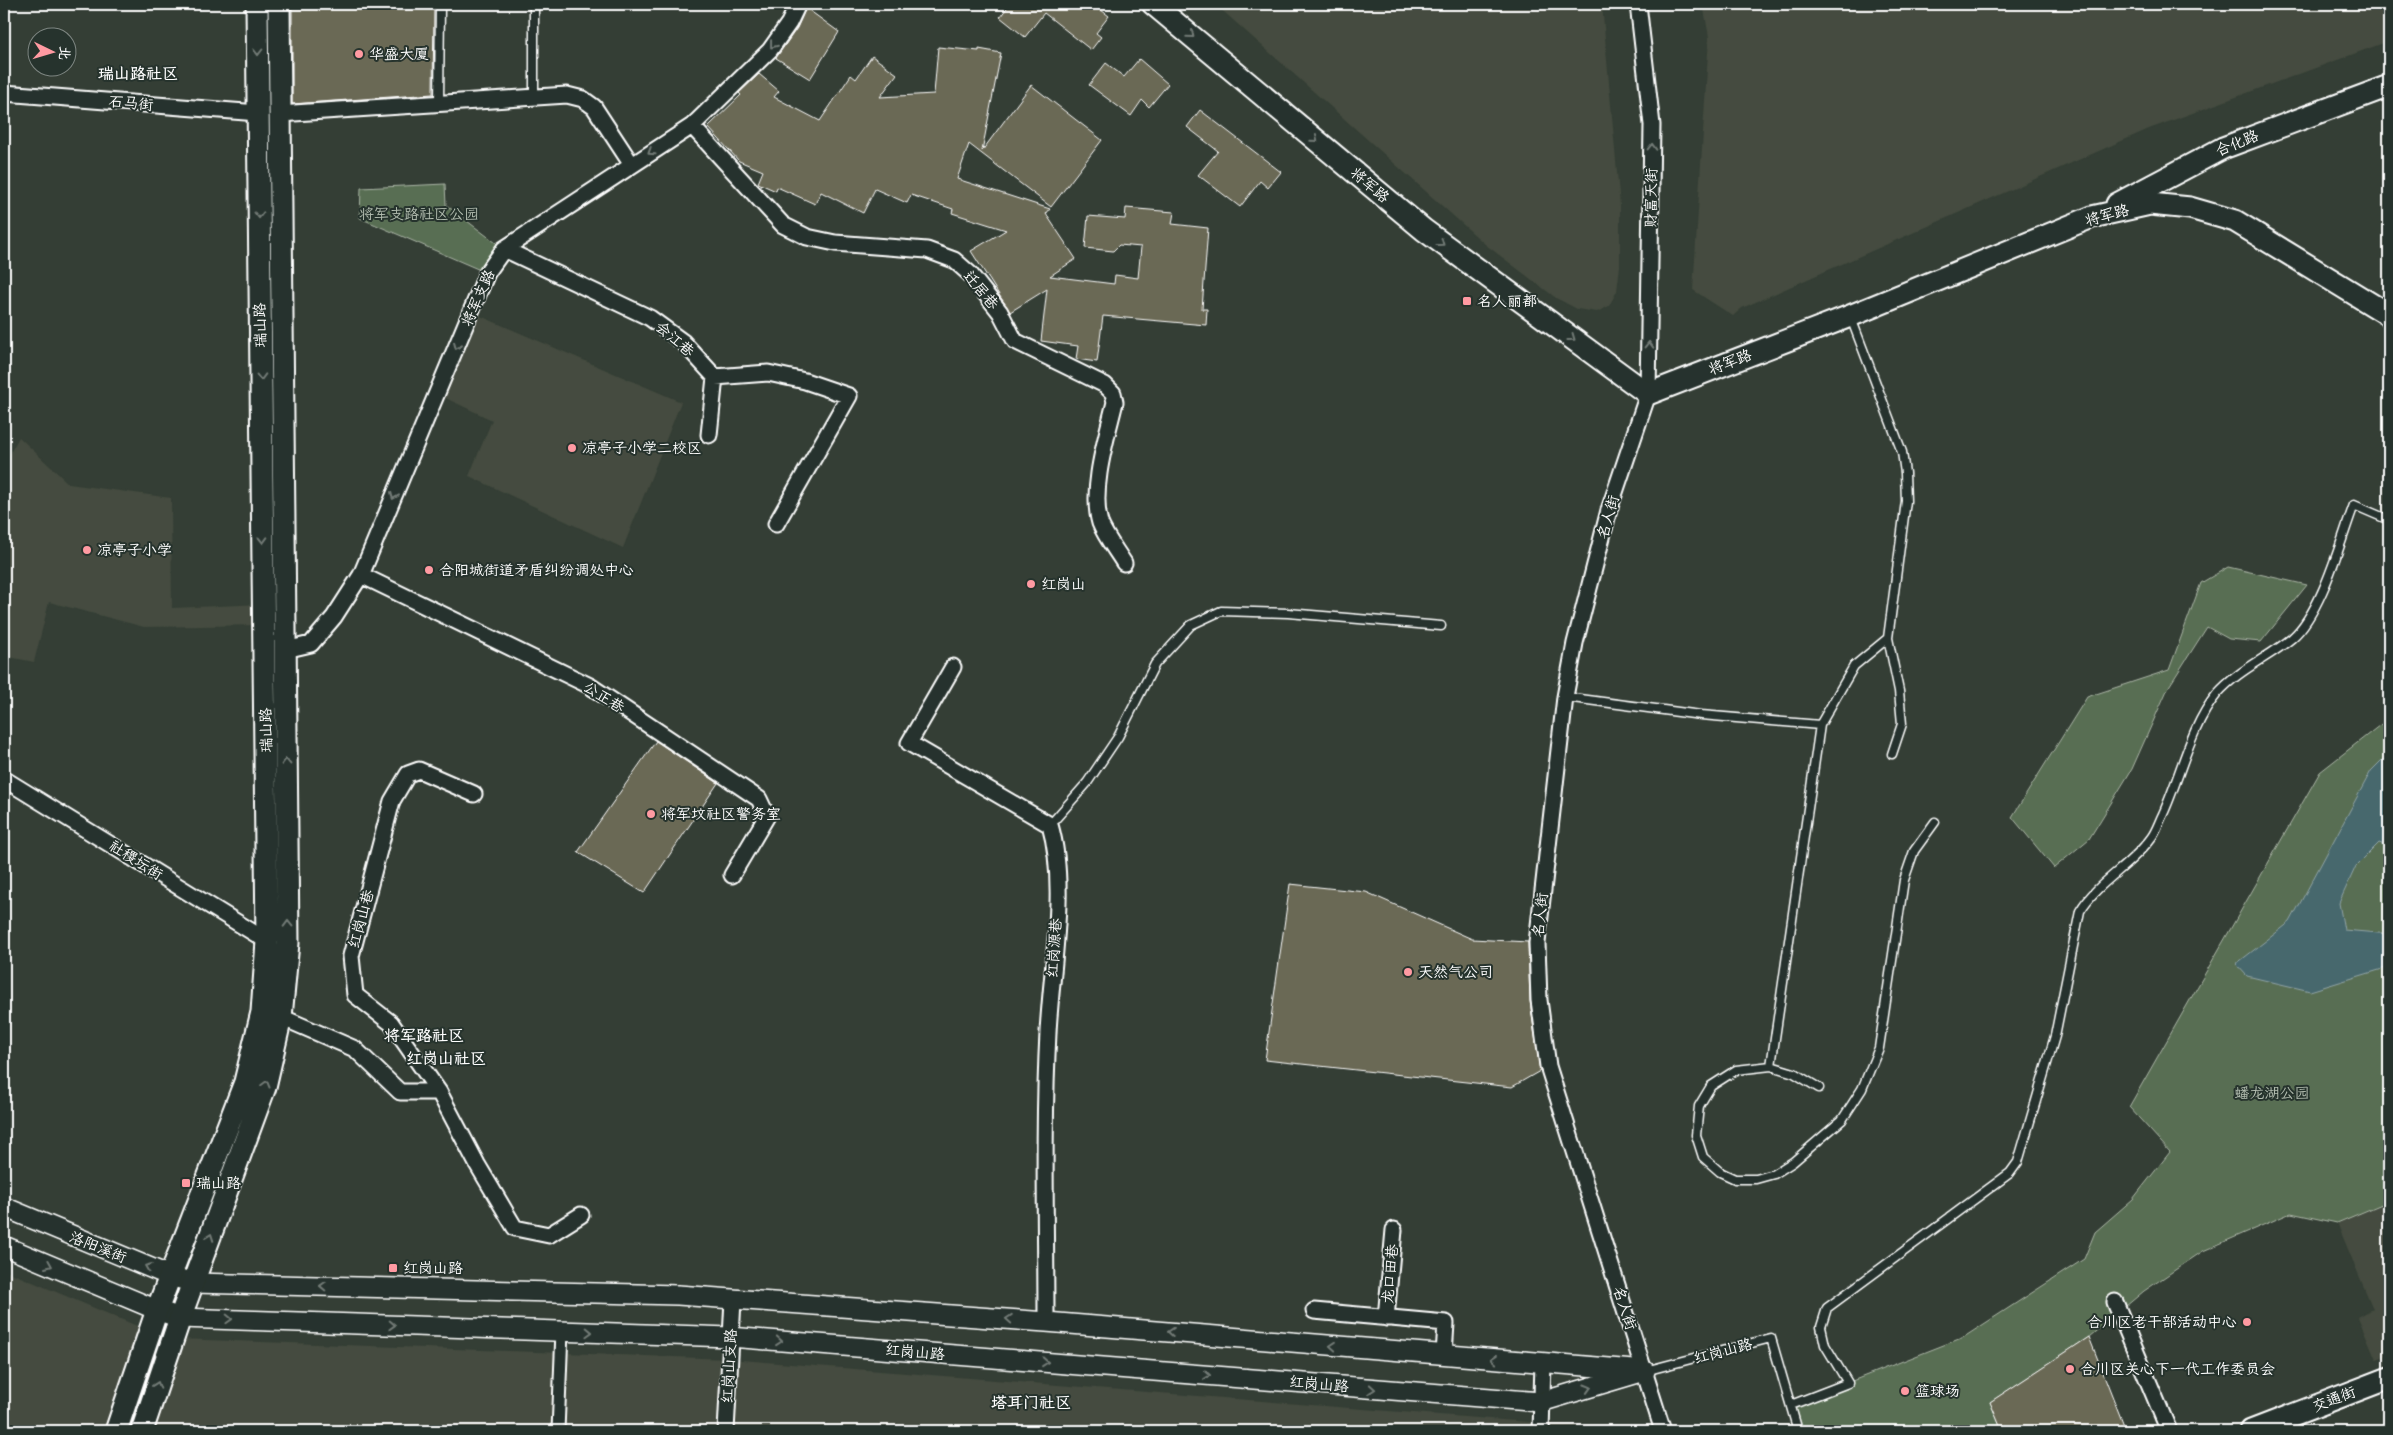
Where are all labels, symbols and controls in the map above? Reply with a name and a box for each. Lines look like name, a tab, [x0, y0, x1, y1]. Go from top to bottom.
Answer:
north arrow	[28, 28, 78, 78]
one-way arrow	[1185, 29, 1194, 38]
one-way arrow	[770, 39, 778, 48]
place label: 华盛大厦	[369, 43, 429, 63]
text: 北	[55, 45, 76, 61]
marker: 华盛大厦	[353, 48, 365, 60]
one-way arrow	[252, 49, 263, 57]
district label: 瑞山路社区	[98, 62, 178, 83]
street label: 石马街	[108, 90, 154, 114]
street label: 合化路	[2212, 124, 2261, 160]
one-way arrow	[1310, 134, 1319, 143]
one-way arrow	[1647, 143, 1657, 151]
one-way arrow	[648, 146, 657, 155]
street label: 将军路	[1347, 162, 1394, 206]
street label: 财富天街	[1639, 168, 1661, 228]
street label: 将军路	[2082, 199, 2131, 230]
park label: 将军支路社区公园	[359, 203, 479, 223]
one-way arrow	[254, 212, 264, 219]
one-way arrow	[1435, 237, 1444, 245]
street label: 将军支路	[456, 266, 498, 329]
street label: 迁居巷	[960, 266, 1004, 313]
place label: 名人丽都	[1477, 290, 1537, 310]
marker: 名人丽都	[1461, 295, 1473, 307]
street label: 瑞山路	[249, 302, 269, 348]
street label: 会江巷	[652, 316, 699, 360]
one-way arrow	[1566, 332, 1576, 341]
one-way arrow	[453, 341, 463, 350]
one-way arrow	[1644, 341, 1654, 348]
street label: 将军路	[1705, 344, 1754, 378]
one-way arrow	[256, 374, 266, 382]
place label: 凉亭子小学二校区	[582, 437, 702, 457]
marker: 凉亭子小学二校区	[566, 442, 578, 454]
one-way arrow	[389, 491, 400, 500]
street label: 名人街	[1591, 492, 1623, 541]
one-way arrow	[258, 536, 268, 544]
place label: 凉亭子小学	[97, 539, 172, 559]
marker: 凉亭子小学	[81, 544, 93, 556]
place label: 合阳城街道矛盾纠纷调处中心	[439, 559, 634, 579]
marker: 合阳城街道矛盾纠纷调处中心	[423, 564, 435, 576]
place label: 红岗山	[1041, 573, 1086, 593]
marker: 红岗山	[1025, 578, 1037, 590]
street label: 公正巷	[580, 676, 629, 717]
street label: 瑞山路	[255, 707, 275, 753]
one-way arrow	[281, 757, 291, 765]
place label: 将军坟社区警务室	[661, 803, 781, 823]
marker: 将军坟社区警务室	[645, 808, 657, 820]
street label: 社稷坛街	[106, 835, 167, 884]
street label: 红岗山巷	[343, 887, 377, 950]
street label: 名人街	[1527, 891, 1551, 938]
street label: 红岗源巷	[1041, 917, 1065, 979]
one-way arrow	[283, 920, 293, 928]
place label: 天然气公司	[1418, 961, 1493, 981]
marker: 天然气公司	[1402, 966, 1414, 978]
district label: 将军路社区	[384, 1024, 464, 1045]
district label: 红岗山社区	[406, 1047, 486, 1068]
one-way arrow	[260, 1081, 270, 1089]
park label: 蟠龙湖公园	[2234, 1082, 2310, 1102]
place label: 瑞山路	[196, 1172, 241, 1192]
marker: 瑞山路	[180, 1177, 192, 1189]
street label: 洛阳溪街	[67, 1226, 130, 1267]
one-way arrow	[204, 1233, 214, 1242]
street label: 龙口田巷	[1376, 1243, 1402, 1305]
place label: 红岗山路	[403, 1257, 463, 1277]
one-way arrow	[44, 1259, 53, 1269]
marker: 红岗山路	[387, 1262, 399, 1274]
one-way arrow	[144, 1263, 152, 1273]
one-way arrow	[318, 1281, 326, 1292]
street label: 名人街	[1609, 1283, 1642, 1332]
place label: 合川区老干部活动中心	[2087, 1311, 2237, 1331]
one-way arrow	[225, 1314, 233, 1325]
one-way arrow	[1004, 1314, 1012, 1325]
marker: 合川区老干部活动中心	[2241, 1316, 2253, 1328]
one-way arrow	[388, 1320, 396, 1330]
one-way arrow	[585, 1327, 593, 1338]
one-way arrow	[1166, 1327, 1174, 1338]
street label: 红岗山支路	[716, 1328, 740, 1404]
street label: 红岗山路	[1691, 1333, 1754, 1367]
one-way arrow	[775, 1335, 783, 1346]
street label: 红岗山路	[884, 1338, 946, 1364]
one-way arrow	[1328, 1340, 1336, 1351]
one-way arrow	[1490, 1354, 1498, 1365]
one-way arrow	[1042, 1357, 1050, 1368]
place label: 合川区关心下一代工作委员会	[2080, 1358, 2275, 1378]
marker: 合川区关心下一代工作委员会	[2064, 1363, 2076, 1375]
one-way arrow	[1204, 1370, 1212, 1381]
street label: 红岗山路	[1288, 1370, 1350, 1396]
place label: 篮球场	[1915, 1380, 1960, 1400]
one-way arrow	[152, 1381, 162, 1390]
street label: 交通街	[2309, 1381, 2358, 1415]
one-way arrow	[1368, 1383, 1376, 1394]
one-way arrow	[1583, 1384, 1592, 1394]
marker: 篮球场	[1899, 1385, 1911, 1397]
district label: 塔耳门社区	[991, 1391, 1071, 1412]

